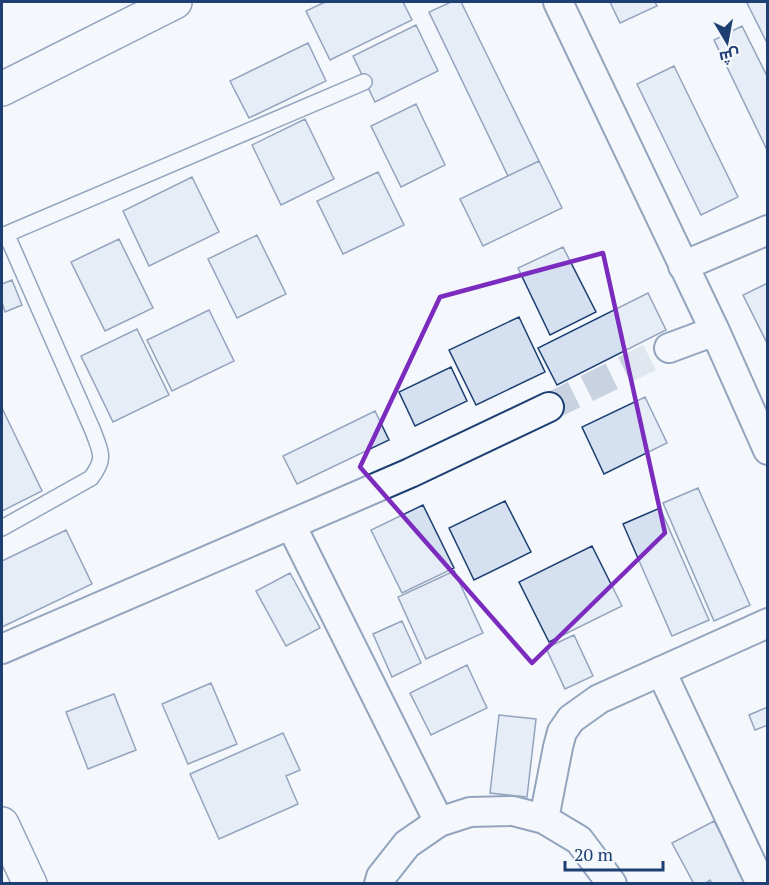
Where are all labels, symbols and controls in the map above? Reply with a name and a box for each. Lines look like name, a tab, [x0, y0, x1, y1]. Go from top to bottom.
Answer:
north arrow	[697, 12, 757, 72]
text: ش	[718, 44, 742, 69]
scale bar	[565, 834, 662, 872]
text: 20 m	[574, 842, 614, 866]

